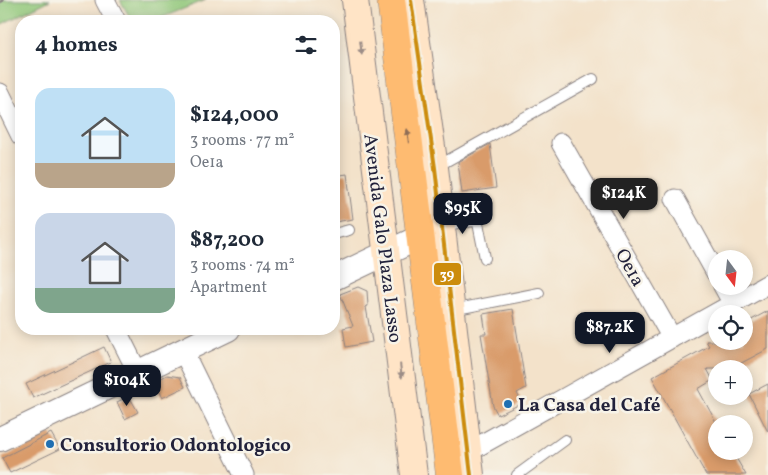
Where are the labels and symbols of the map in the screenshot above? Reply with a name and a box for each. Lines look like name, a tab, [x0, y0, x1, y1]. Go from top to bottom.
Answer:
one-way arrow	[357, 41, 365, 57]
one-way arrow	[404, 128, 412, 144]
street label: Avenida Galo Plaza Lasso	[356, 132, 408, 344]
pin: $124K	[589, 178, 659, 220]
pin: $95K	[433, 192, 493, 235]
street label: Oe1a	[608, 244, 650, 292]
north arrow	[708, 250, 752, 295]
line badge: 39	[433, 262, 462, 286]
text: 39	[440, 266, 455, 285]
pin: $87.2K	[569, 312, 651, 354]
pin: $104K	[92, 364, 162, 407]
one-way arrow	[397, 364, 405, 380]
place label: La Casa del Café	[518, 393, 661, 419]
marker: La Casa del Café	[502, 398, 514, 410]
place label: Consultorio Odontologico	[60, 433, 291, 459]
marker: Consultorio Odontologico	[44, 438, 56, 450]

